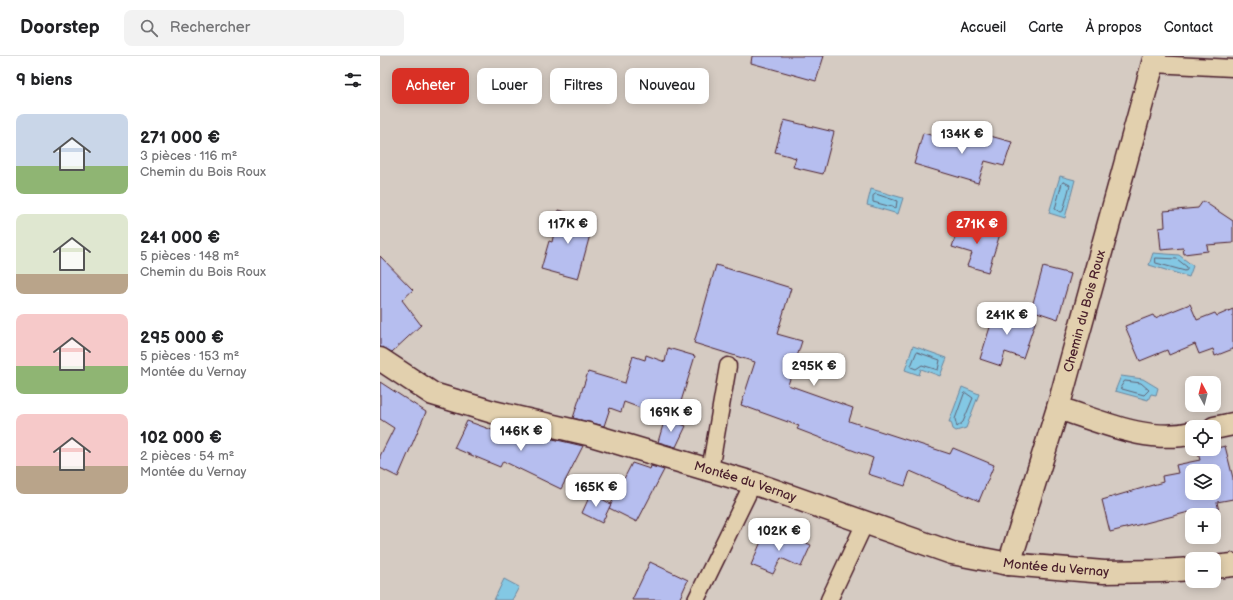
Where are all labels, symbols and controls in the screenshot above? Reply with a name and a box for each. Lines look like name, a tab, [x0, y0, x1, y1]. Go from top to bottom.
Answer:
search box	[124, 10, 404, 46]
text: Doorstep	[20, 16, 100, 39]
icon: search	[138, 17, 160, 39]
text: Rechercher	[170, 18, 250, 37]
text: Accueil	[960, 19, 1006, 36]
text: Carte	[1028, 19, 1063, 36]
text: À propos	[1085, 19, 1142, 36]
text: Contact	[1164, 19, 1213, 36]
chip: Acheter	[392, 68, 469, 104]
chip: Louer	[477, 68, 542, 104]
chip: Filtres	[550, 68, 617, 104]
chip: Nouveau	[625, 68, 709, 104]
icon: filters	[342, 69, 364, 91]
text: 9 biens	[16, 70, 72, 90]
pin: 134K €	[929, 121, 995, 155]
text: 134K €	[941, 126, 983, 142]
text: 271 000 €	[140, 128, 220, 148]
icon: home	[48, 130, 96, 178]
text: 3 pièces · 116 m²	[140, 148, 237, 164]
text: Chemin du Bois Roux	[140, 164, 266, 180]
pin: 117K €	[535, 211, 601, 245]
pin: 271K €	[944, 211, 1010, 245]
text: 117K €	[548, 216, 588, 232]
text: 271K €	[956, 216, 998, 232]
text: 241 000 €	[140, 228, 220, 248]
icon: home	[48, 230, 96, 278]
text: 5 pièces · 148 m²	[140, 248, 239, 264]
street label: Chemin du Bois Roux	[1060, 248, 1109, 374]
text: Chemin du Bois Roux	[140, 264, 266, 280]
pin: 241K €	[974, 302, 1040, 336]
text: 241K €	[986, 307, 1028, 323]
text: 295 000 €	[140, 328, 224, 348]
icon: home	[48, 330, 96, 378]
text: 5 pièces · 153 m²	[140, 348, 239, 364]
pin: 295K €	[781, 353, 847, 387]
text: 295K €	[791, 358, 837, 374]
text: Montée du Vernay	[140, 364, 246, 380]
north arrow	[1185, 376, 1221, 412]
map controls	[1185, 376, 1221, 588]
pin: 169K €	[638, 399, 704, 433]
text: 169K €	[649, 404, 693, 420]
pin: 146K €	[488, 418, 554, 452]
button: locate	[1185, 420, 1221, 456]
text: 146K €	[499, 423, 543, 439]
text: 102 000 €	[140, 428, 222, 448]
icon: home	[48, 430, 96, 478]
text: 2 pièces · 54 m²	[140, 448, 234, 464]
street label: Montée du Vernay	[692, 458, 799, 506]
text: Montée du Vernay	[140, 464, 246, 480]
button: layers	[1185, 464, 1221, 500]
pin: 165K €	[563, 474, 629, 508]
text: 165K €	[574, 479, 618, 495]
button: +	[1185, 508, 1221, 544]
pin: 102K €	[746, 518, 812, 552]
text: 102K €	[757, 523, 801, 539]
button: −	[1185, 552, 1221, 588]
street label: Montée du Vernay	[1002, 555, 1109, 580]

